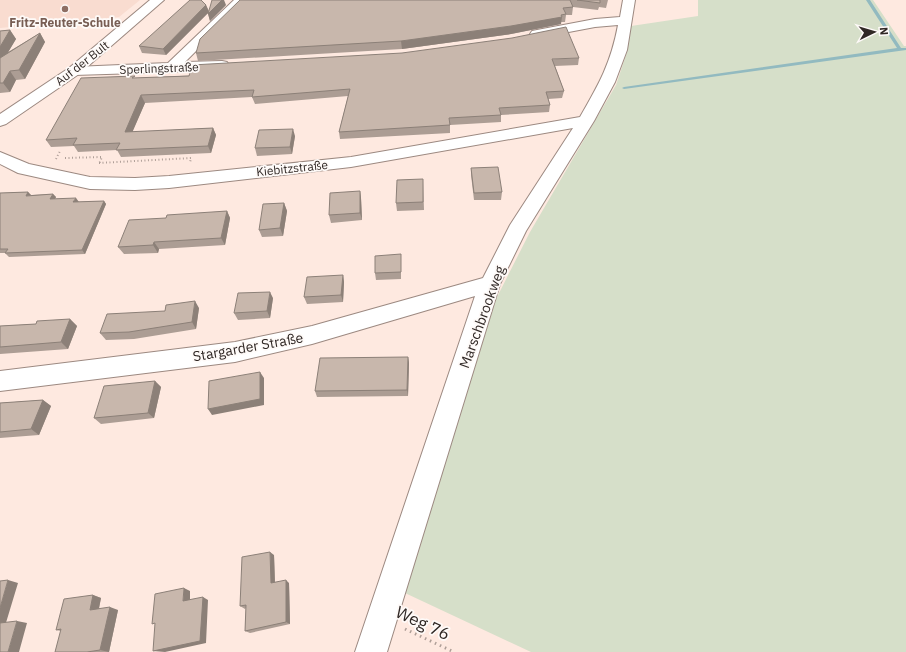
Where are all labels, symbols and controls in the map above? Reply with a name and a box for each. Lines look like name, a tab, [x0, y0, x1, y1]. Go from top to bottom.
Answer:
marker: Fritz-Reuter-Schule	[60, 4, 70, 14]
north arrow	[854, 12, 894, 52]
place label: Fritz-Reuter-Schule	[9, 15, 121, 30]
text: N	[877, 27, 891, 36]
street label: Auf der Bult	[52, 37, 112, 89]
street label: Sperlingstraße	[119, 59, 199, 77]
street label: Kiebitzstraße	[255, 157, 329, 179]
street label: Marschbrookweg	[455, 263, 509, 371]
street label: Stargarder Straße	[191, 328, 305, 366]
street label: Weg 76	[392, 601, 454, 645]

